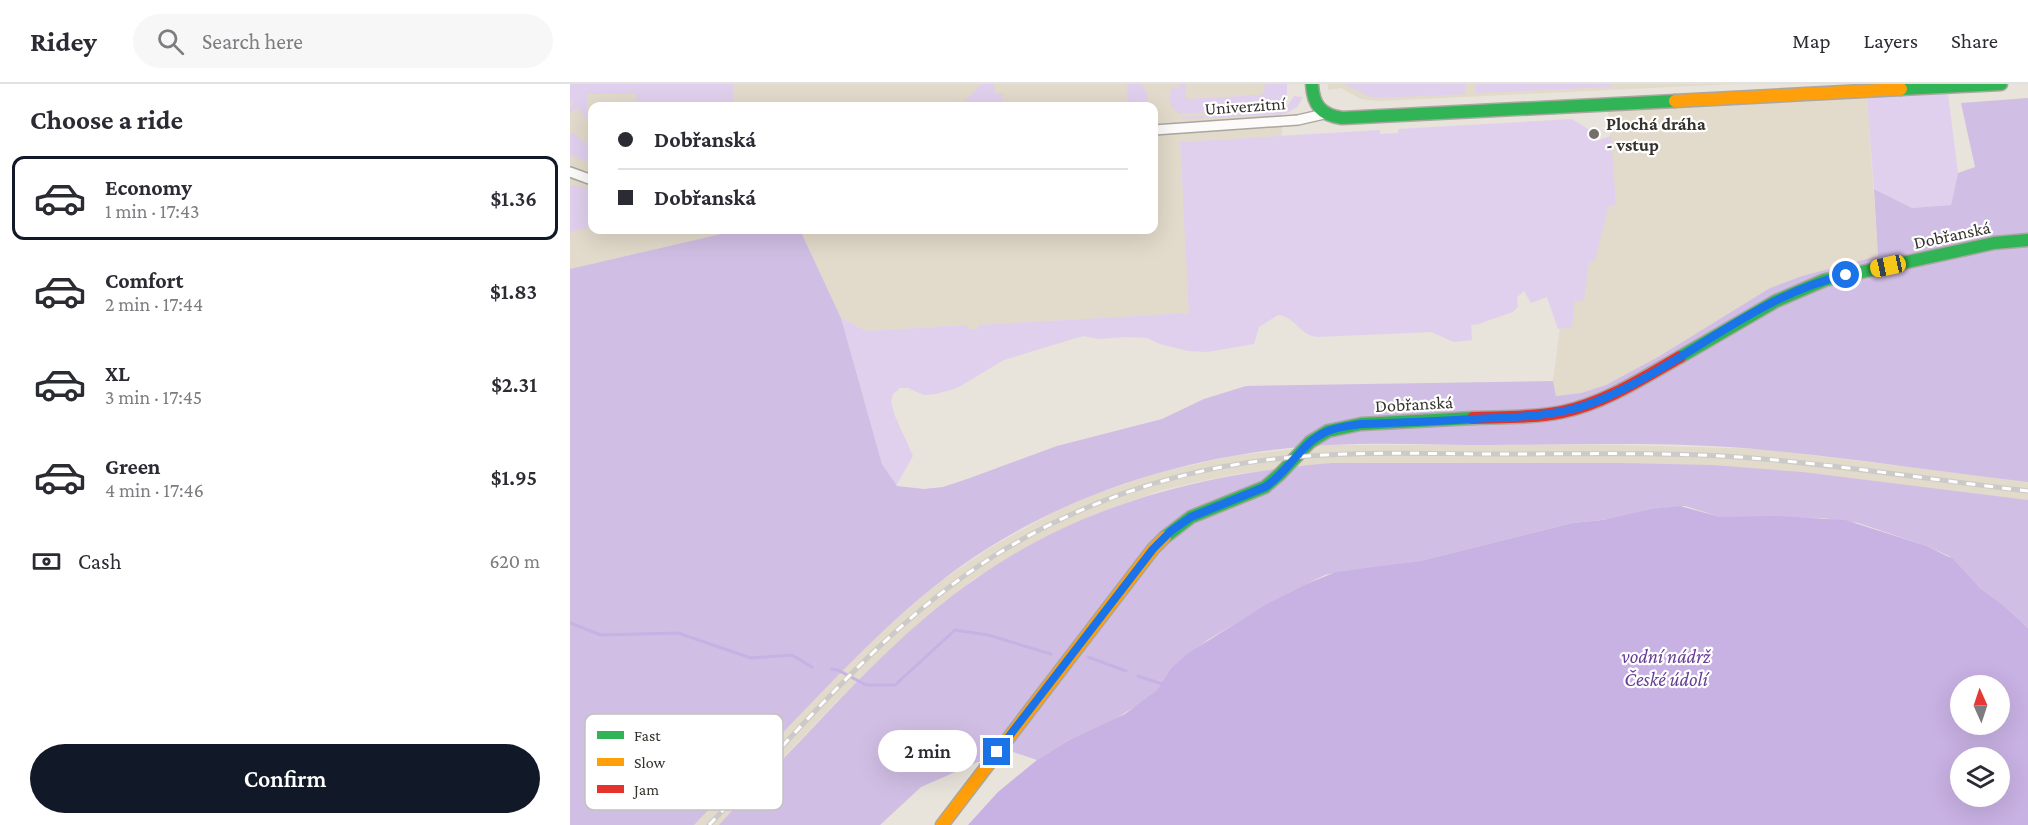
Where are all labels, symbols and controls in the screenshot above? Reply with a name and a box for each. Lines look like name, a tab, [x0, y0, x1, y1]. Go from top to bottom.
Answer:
search box	[133, 14, 553, 68]
icon: search	[154, 25, 187, 58]
text: Ridey	[30, 26, 97, 57]
text: Search here	[202, 29, 303, 54]
text: Map	[1792, 29, 1831, 53]
text: Layers	[1864, 29, 1918, 53]
text: Share	[1951, 29, 1998, 53]
street label: Univerzitní	[1204, 93, 1287, 119]
text: Choose a ride	[30, 105, 183, 135]
place label: Plochá dráha - vstup	[1606, 114, 1706, 155]
text: Dobřanská	[654, 127, 756, 152]
marker: Plochá dráha - vstup	[1587, 127, 1601, 141]
icon: car	[33, 171, 87, 225]
text: Economy	[105, 175, 192, 200]
text: Dobřanská	[654, 185, 756, 210]
text: $1.36	[490, 186, 537, 211]
text: 1 min · 17:43	[105, 200, 199, 222]
street label: Dobřanská	[1912, 217, 1992, 253]
car	[1869, 253, 1907, 279]
route start	[1832, 261, 1859, 288]
icon: car	[33, 264, 87, 318]
text: Comfort	[105, 268, 183, 293]
text: $1.83	[490, 279, 537, 304]
text: 2 min · 17:44	[105, 293, 203, 315]
icon: car	[33, 357, 87, 411]
text: XL	[105, 361, 130, 386]
text: $2.31	[491, 372, 537, 397]
text: 3 min · 17:45	[105, 386, 202, 408]
street label: Dobřanská	[1374, 392, 1454, 416]
icon: car	[33, 450, 87, 504]
text: Green	[105, 454, 161, 479]
text: $1.95	[491, 465, 537, 490]
text: 4 min · 17:46	[105, 479, 204, 501]
icon: cash	[30, 545, 63, 578]
text: Cash	[78, 549, 122, 574]
text: 620 m	[490, 550, 540, 572]
water label: vodní nádrž České údolí	[1621, 645, 1712, 690]
north arrow	[1950, 675, 2010, 735]
map controls	[1950, 675, 2010, 807]
legend	[585, 714, 783, 810]
text: Fast	[634, 727, 661, 744]
callout: 2 min	[877, 731, 976, 773]
route end	[983, 738, 1010, 765]
text: 2 min	[904, 740, 951, 762]
button: Confirm	[30, 744, 540, 813]
button: layers	[1950, 747, 2010, 807]
text: Slow	[634, 754, 666, 771]
text: Jam	[632, 781, 659, 799]

